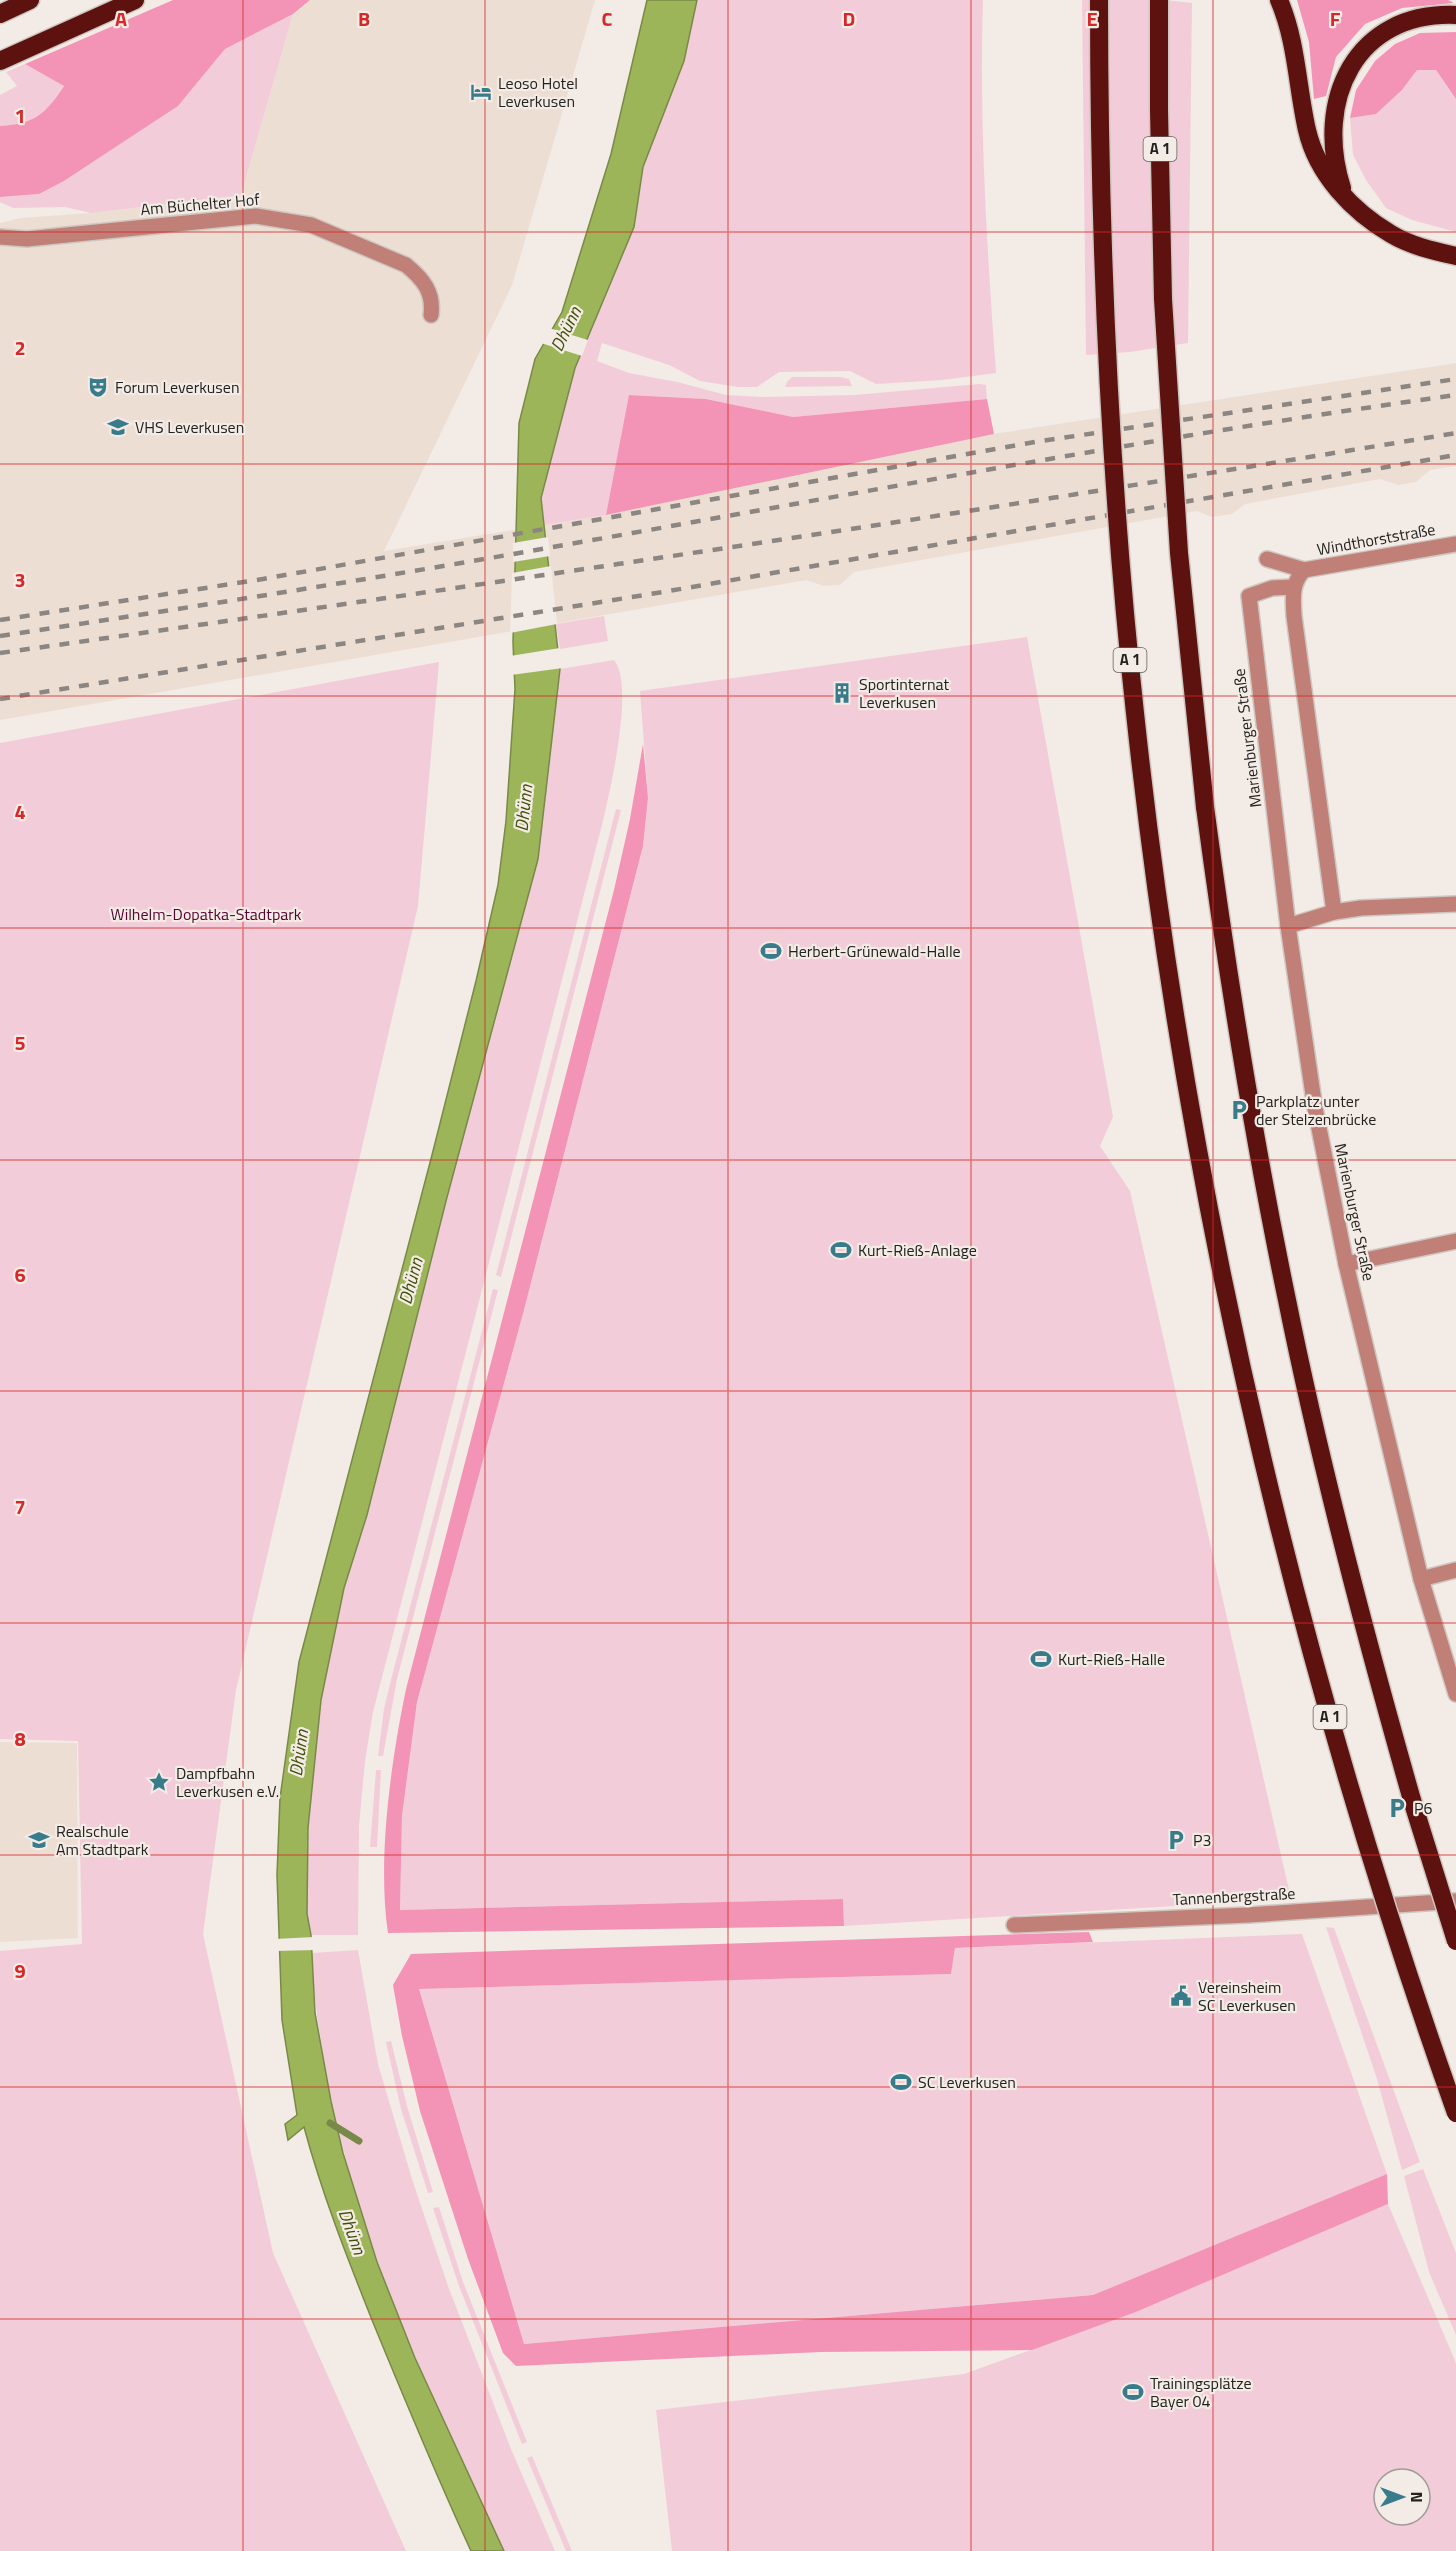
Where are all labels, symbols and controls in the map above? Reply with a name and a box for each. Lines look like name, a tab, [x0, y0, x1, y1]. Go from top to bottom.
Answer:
text: A	[115, 3, 127, 34]
text: B	[358, 3, 370, 34]
text: C	[602, 3, 613, 34]
text: D	[843, 3, 855, 34]
text: E	[1086, 3, 1098, 34]
text: F	[1330, 3, 1341, 34]
place label: Leoso Hotel Leverkusen	[498, 71, 578, 113]
hotel icon: Leoso Hotel Leverkusen	[469, 80, 493, 104]
text: 1	[14, 100, 26, 131]
road number: A 1	[1144, 137, 1176, 161]
street label: Am Büchelter Hof	[140, 187, 261, 221]
water label: Dhünn	[543, 301, 588, 356]
text: 2	[14, 332, 26, 363]
theatre icon: Forum Leverkusen	[86, 375, 110, 399]
place label: Forum Leverkusen	[115, 375, 239, 399]
school or university icon: VHS Leverkusen	[106, 415, 130, 439]
place label: VHS Leverkusen	[135, 415, 244, 439]
street label: Windthorststraße	[1315, 517, 1437, 561]
text: 3	[14, 564, 26, 595]
road number: A 1	[1114, 648, 1146, 672]
street label: Marienburger Straße	[1227, 667, 1267, 809]
place label: Sportinternat Leverkusen	[859, 672, 950, 714]
building icon: Sportinternat Leverkusen	[830, 681, 854, 705]
water label: Dhünn	[508, 782, 539, 833]
text: 4	[14, 796, 26, 827]
park label: Wilhelm-Dopatka-Stadtpark	[110, 902, 302, 926]
sports icon: Herbert-Grünewald-Halle	[759, 939, 783, 963]
place label: Herbert-Grünewald-Halle	[788, 939, 961, 963]
text: 5	[14, 1027, 26, 1058]
place label: Parkplatz unter der Stelzenbrücke	[1256, 1089, 1376, 1131]
parking icon: Parkplatz unter der Stelzenbrücke	[1227, 1098, 1251, 1122]
street label: Marienburger Straße	[1329, 1141, 1381, 1283]
sports icon: Kurt-Rieß-Anlage	[829, 1238, 853, 1262]
place label: Kurt-Rieß-Anlage	[858, 1238, 977, 1262]
water label: Dhünn	[391, 1254, 430, 1307]
text: 6	[14, 1259, 26, 1290]
text: 7	[14, 1491, 26, 1522]
sports icon: Kurt-Rieß-Halle	[1029, 1647, 1053, 1671]
place label: Kurt-Rieß-Halle	[1058, 1647, 1165, 1671]
road number: A 1	[1314, 1705, 1346, 1729]
text: 8	[14, 1723, 26, 1754]
water label: Dhünn	[282, 1727, 315, 1778]
place label: Dampfbahn Leverkusen e.V.	[176, 1761, 279, 1803]
place icon: Dampfbahn Leverkusen e.V.	[147, 1770, 171, 1794]
parking icon: P6	[1385, 1796, 1409, 1820]
place label: P6	[1414, 1796, 1432, 1820]
place label: Realschule Am Stadtpark	[56, 1819, 149, 1861]
school or university icon: Realschule Am Stadtpark	[27, 1828, 51, 1852]
parking icon: P3	[1164, 1828, 1188, 1852]
place label: P3	[1193, 1828, 1211, 1852]
street label: Tannenbergstraße	[1172, 1881, 1296, 1911]
text: 9	[14, 1955, 26, 1986]
place label: Vereinsheim SC Leverkusen	[1198, 1975, 1296, 2017]
public building icon: Vereinsheim SC Leverkusen	[1169, 1984, 1193, 2008]
sports icon: SC Leverkusen	[889, 2070, 913, 2094]
place label: SC Leverkusen	[918, 2070, 1016, 2094]
water label: Dhünn	[332, 2205, 374, 2259]
place label: Trainingsplätze Bayer 04	[1150, 2371, 1252, 2413]
sports icon: Trainingsplätze Bayer 04	[1121, 2380, 1145, 2404]
north arrow	[1372, 2467, 1432, 2527]
text: N	[1405, 2491, 1429, 2503]

